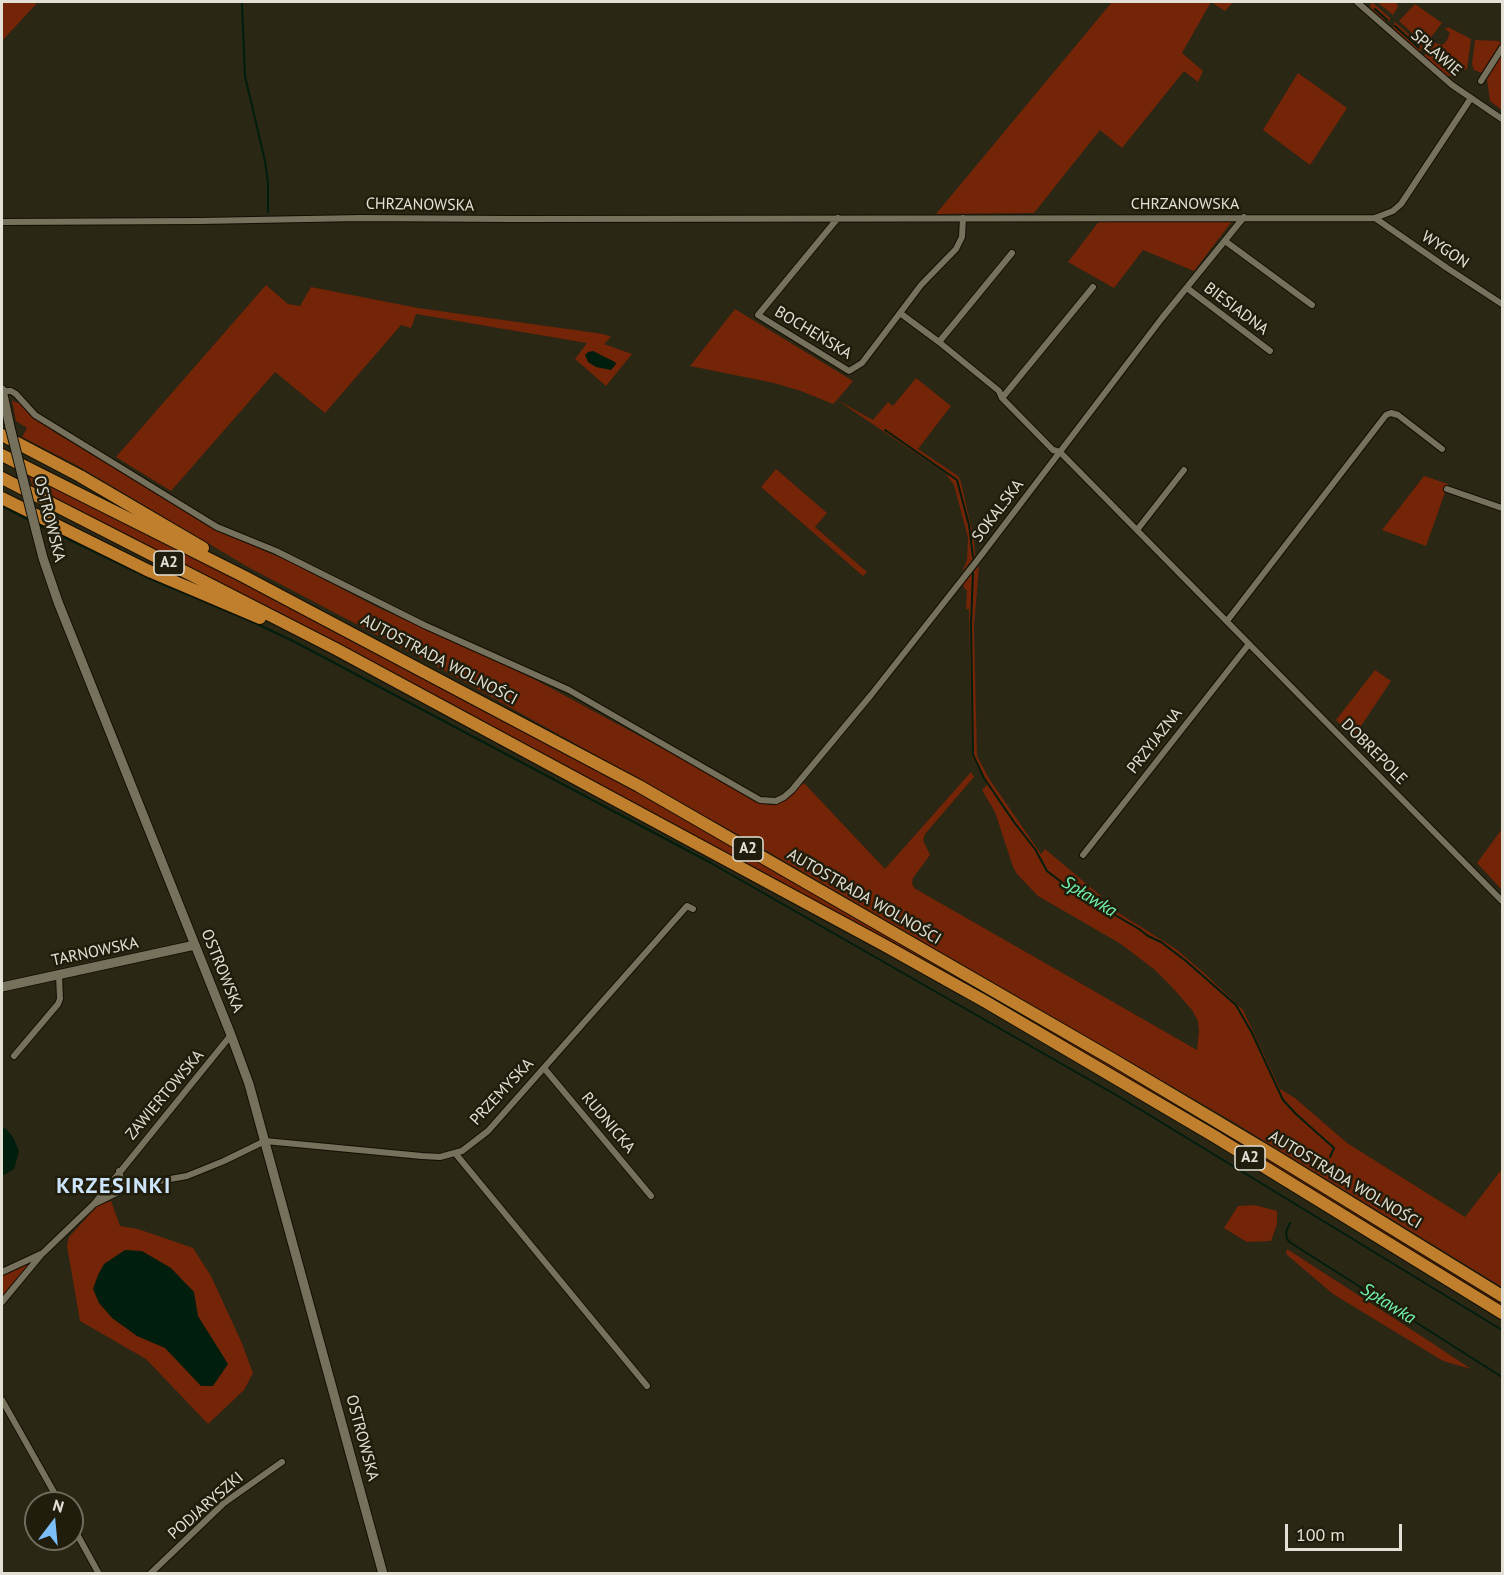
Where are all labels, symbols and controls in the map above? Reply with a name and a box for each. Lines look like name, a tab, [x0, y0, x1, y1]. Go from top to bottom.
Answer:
street label: SPŁAWIE	[1407, 26, 1465, 80]
street label: CHRZANOWSKA	[366, 194, 474, 216]
street label: CHRZANOWSKA	[1131, 194, 1239, 214]
street label: WYGON	[1418, 227, 1472, 273]
street label: BIESIADNA	[1200, 279, 1272, 339]
street label: BOCHEŃSKA	[771, 302, 855, 364]
street label: OSTROWSKA	[29, 474, 69, 564]
street label: SOKALSKA	[968, 476, 1028, 546]
road number: A2	[154, 551, 184, 575]
street label: AUTOSTRADA WOLNOŚCI	[357, 611, 521, 709]
street label: PRZYJAZNA	[1123, 704, 1187, 778]
street label: DOBREPOLE	[1337, 715, 1411, 789]
road number: A2	[733, 837, 763, 861]
street label: AUTOSTRADA WOLNOŚCI	[784, 845, 944, 949]
water label: Spławka	[1058, 872, 1120, 922]
street label: OSTROWSKA	[197, 927, 247, 1015]
street label: TARNOWSKA	[50, 933, 140, 971]
street label: ZAWIERTOWSKA	[122, 1046, 208, 1144]
street label: PRZEMYSKA	[466, 1055, 538, 1129]
street label: RUDNICKA	[577, 1089, 639, 1157]
street label: AUTOSTRADA WOLNOŚCI	[1265, 1127, 1425, 1233]
road number: A2	[1235, 1146, 1265, 1170]
district label: KRZESINKI	[56, 1174, 172, 1200]
water label: Spławka	[1357, 1279, 1419, 1329]
street label: OSTROWSKA	[341, 1393, 383, 1483]
street label: PODJARYSZKI	[165, 1468, 247, 1544]
north arrow	[24, 1491, 84, 1551]
text: N	[51, 1495, 66, 1517]
scale bar	[1288, 1512, 1405, 1550]
text: 100 m	[1296, 1523, 1345, 1546]

